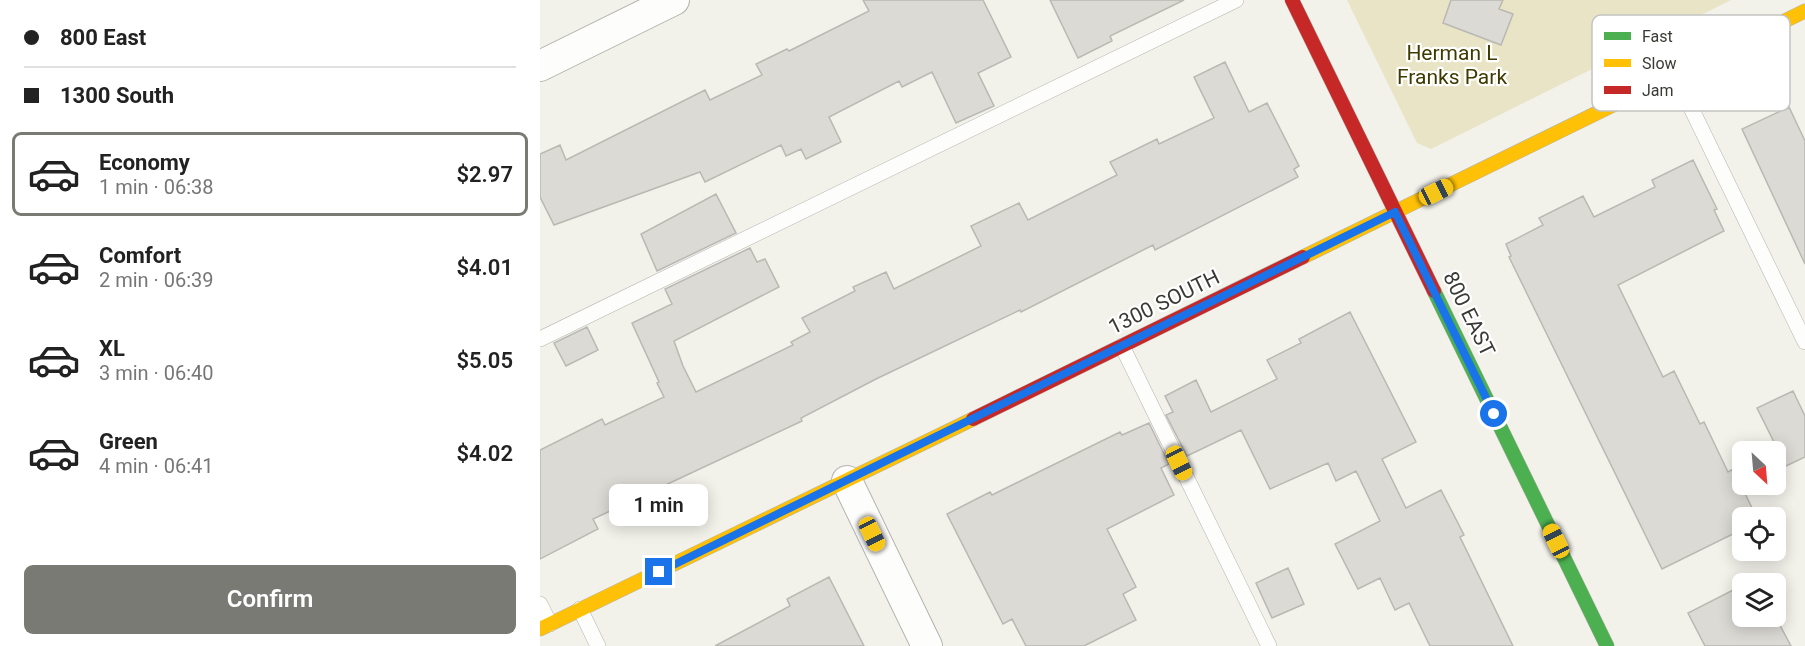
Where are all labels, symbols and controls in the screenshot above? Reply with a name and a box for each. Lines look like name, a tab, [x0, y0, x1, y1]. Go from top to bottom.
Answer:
legend	[1592, 15, 1790, 111]
text: 800 East	[60, 25, 146, 50]
text: Fast	[1642, 27, 1673, 46]
park label: Herman L Franks Park	[1397, 41, 1507, 89]
text: Slow	[1642, 54, 1677, 73]
text: Jam	[1642, 81, 1674, 100]
text: 1300 South	[60, 83, 174, 108]
icon: car	[27, 147, 81, 201]
text: Economy	[99, 150, 190, 175]
text: $2.97	[456, 162, 513, 187]
text: 1 min · 06:38	[99, 175, 214, 199]
car	[1416, 176, 1456, 208]
icon: car	[27, 240, 81, 294]
text: Comfort	[99, 243, 181, 268]
text: $4.01	[456, 255, 513, 280]
street label: 1300 SOUTH	[1105, 265, 1223, 339]
text: 2 min · 06:39	[99, 268, 214, 292]
street label: 800 EAST	[1438, 268, 1500, 361]
icon: car	[27, 333, 81, 387]
text: XL	[99, 336, 125, 361]
text: $5.05	[456, 348, 513, 373]
text: 3 min · 06:40	[99, 361, 214, 385]
route start	[1480, 400, 1507, 427]
icon: car	[27, 426, 81, 480]
text: Green	[99, 429, 158, 454]
text: $4.02	[456, 441, 513, 466]
north arrow	[1732, 441, 1786, 495]
map controls	[1732, 441, 1786, 627]
car	[1163, 443, 1195, 483]
text: 4 min · 06:41	[99, 454, 214, 478]
callout: 1 min	[610, 485, 708, 527]
text: 1 min	[633, 493, 684, 517]
button: locate	[1732, 507, 1786, 561]
car	[856, 514, 888, 554]
car	[1540, 521, 1572, 561]
route end	[645, 558, 672, 585]
button: Confirm	[24, 565, 516, 634]
button: layers	[1732, 573, 1786, 627]

